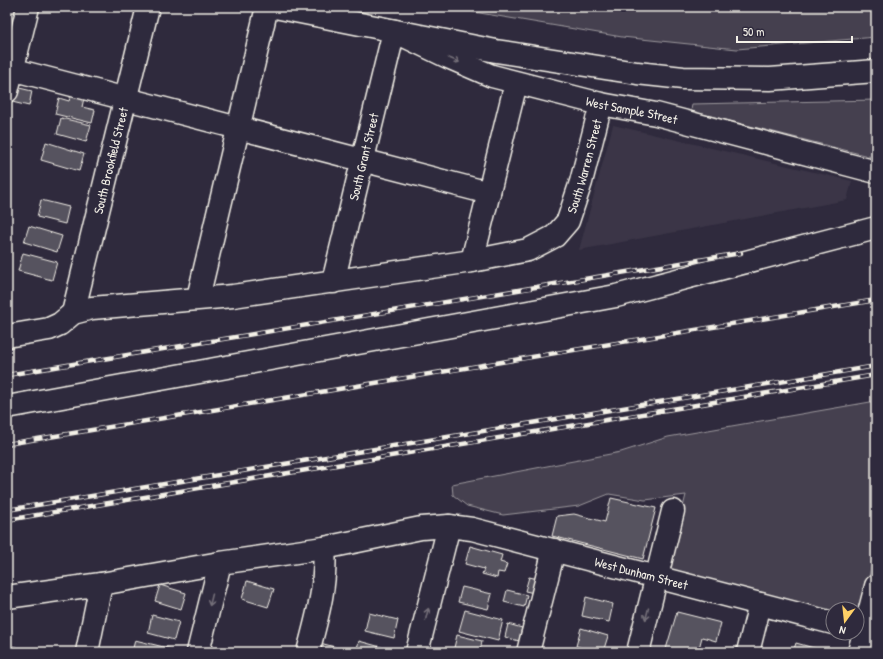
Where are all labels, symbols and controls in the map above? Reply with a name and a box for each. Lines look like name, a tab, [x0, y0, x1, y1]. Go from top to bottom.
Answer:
scale bar	[737, 18, 852, 44]
text: 50 m	[743, 23, 764, 40]
one-way arrow	[448, 57, 460, 64]
street label: West Sample Street	[584, 91, 680, 128]
street label: South Brookfield Street	[89, 105, 132, 216]
street label: South Grant Street	[344, 111, 383, 202]
street label: South Warren Street	[562, 117, 606, 215]
street label: West Dunham Street	[593, 552, 690, 594]
one-way arrow	[207, 594, 214, 607]
north arrow	[825, 601, 865, 641]
one-way arrow	[423, 608, 431, 621]
one-way arrow	[643, 608, 650, 621]
text: N	[838, 623, 847, 638]

